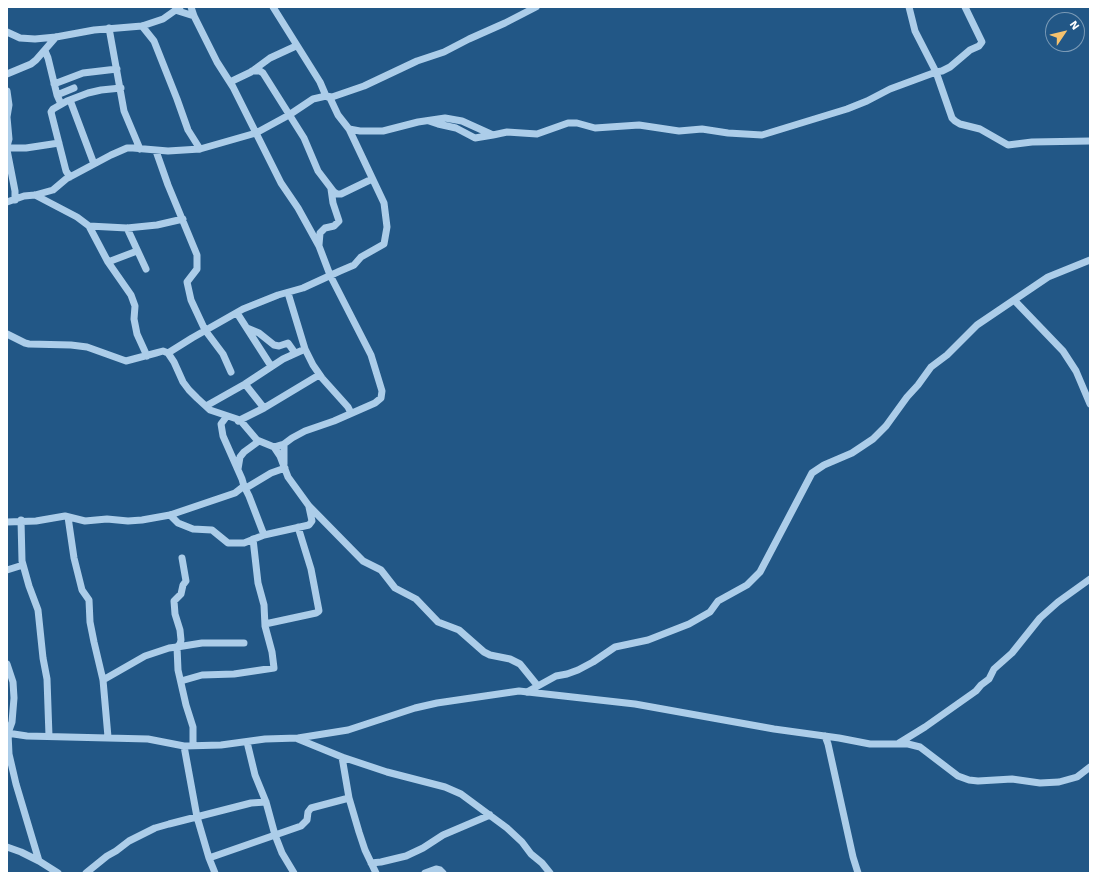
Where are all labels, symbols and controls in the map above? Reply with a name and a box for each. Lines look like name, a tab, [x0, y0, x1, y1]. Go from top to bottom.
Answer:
north arrow	[1045, 12, 1085, 52]
text: N	[1067, 18, 1082, 32]

